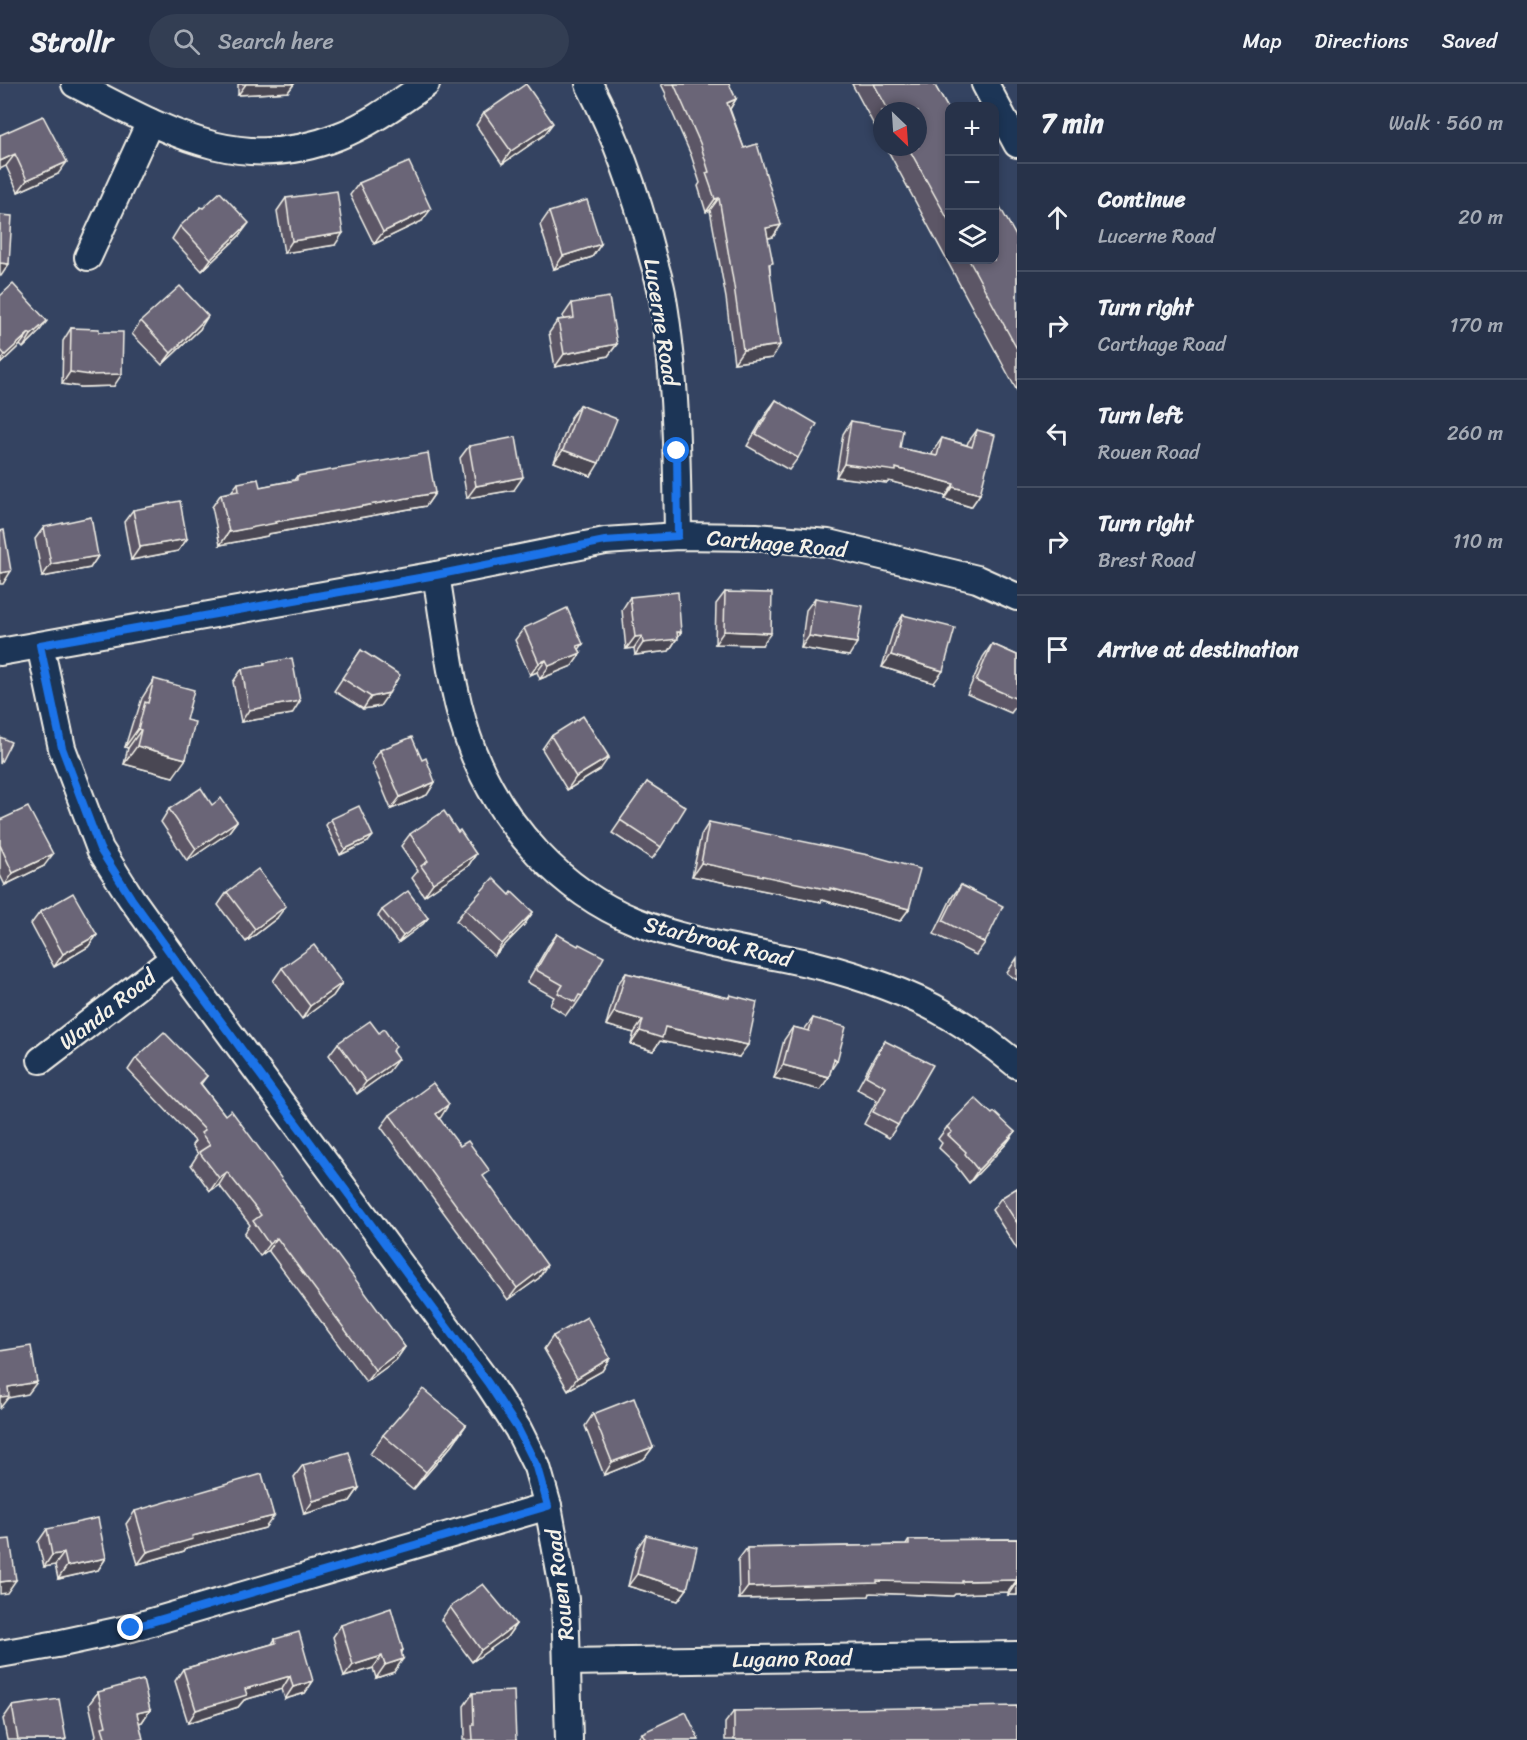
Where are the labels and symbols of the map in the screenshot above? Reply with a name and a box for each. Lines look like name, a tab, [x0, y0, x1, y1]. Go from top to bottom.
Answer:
north arrow	[873, 102, 927, 156]
street label: Lucerne Road	[632, 255, 691, 390]
route start	[663, 437, 689, 463]
street label: Carthage Road	[705, 518, 850, 569]
street label: Starbrook Road	[640, 904, 797, 979]
street label: Wanda Road	[50, 958, 166, 1060]
street label: Rouen Road	[533, 1526, 586, 1643]
route end	[117, 1614, 143, 1640]
street label: Lugano Road	[732, 1638, 854, 1679]

